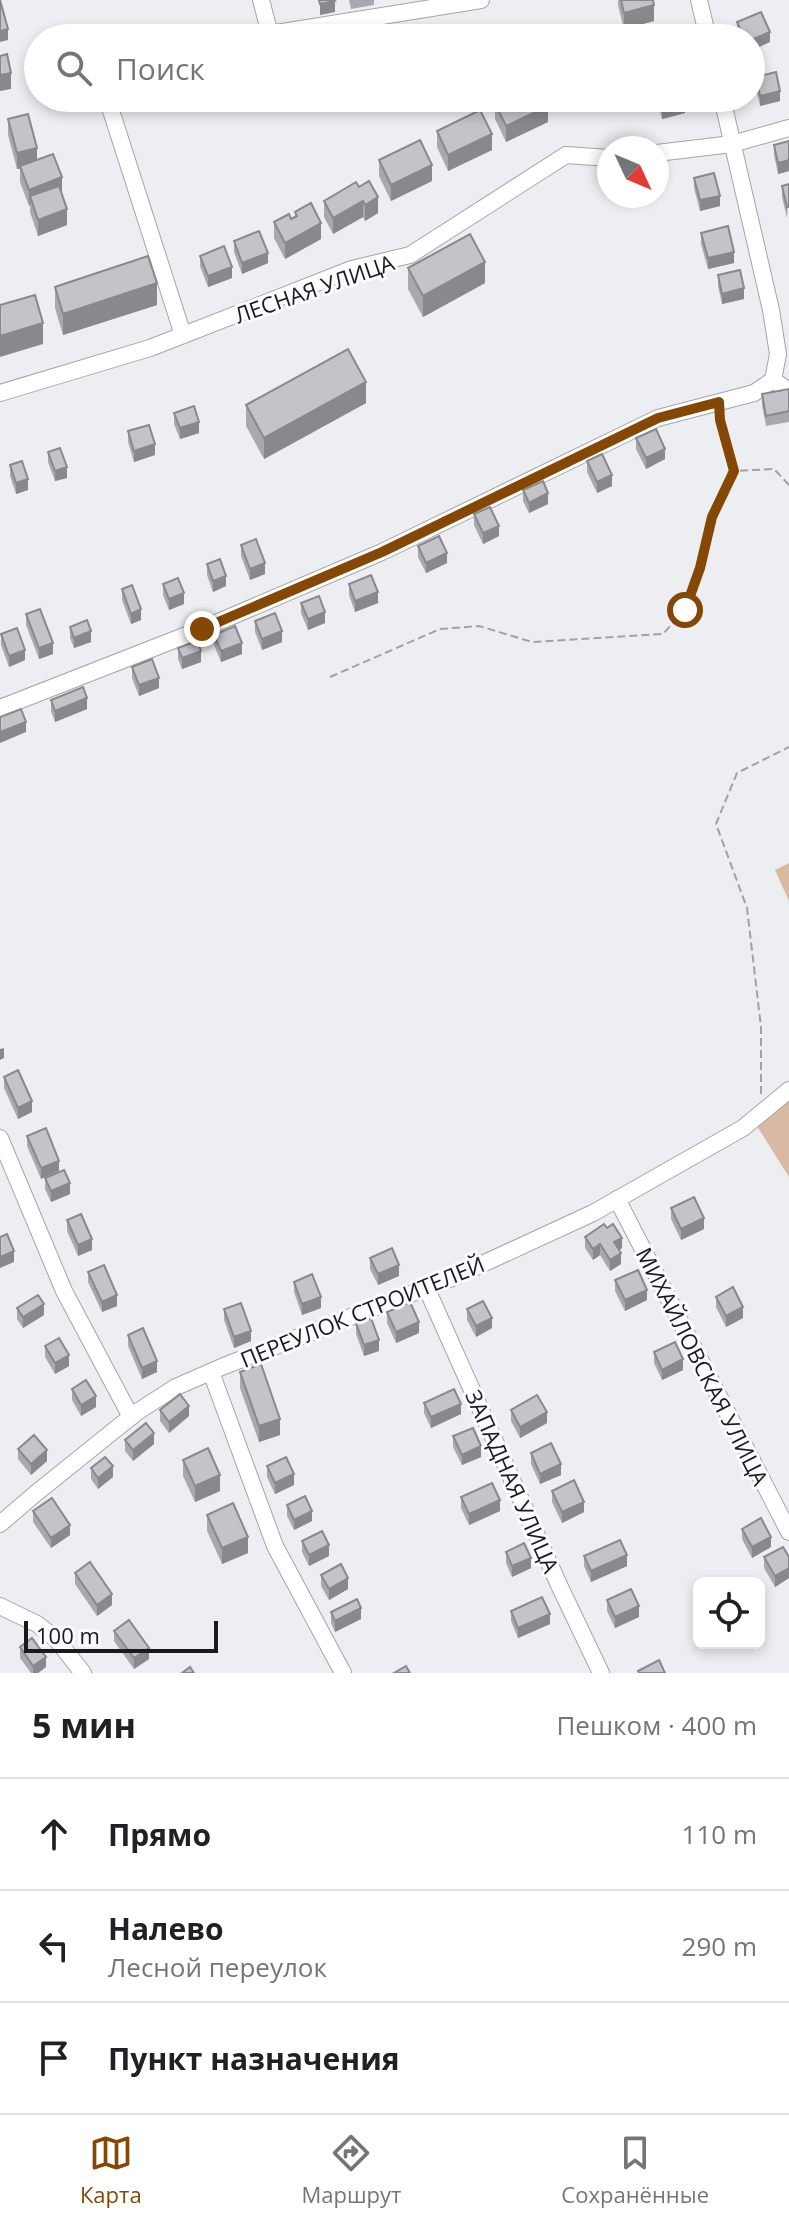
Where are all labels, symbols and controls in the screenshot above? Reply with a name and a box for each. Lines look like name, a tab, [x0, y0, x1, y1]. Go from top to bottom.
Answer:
search box	[24, 24, 765, 112]
icon: search	[52, 46, 96, 90]
text: Поиск	[116, 48, 205, 89]
north arrow	[597, 136, 669, 208]
street label: ЛЕСНАЯ УЛИЦА	[230, 247, 398, 329]
route start	[667, 592, 703, 628]
route end	[184, 611, 220, 647]
street label: МИХАЙЛОВСКАЯ УЛИЦА	[630, 1242, 776, 1490]
street label: ПЕРЕУЛОК СТРОИТЕЛЕЙ	[235, 1248, 489, 1374]
street label: ЗАПАДНАЯ УЛИЦА	[459, 1385, 567, 1577]
map controls	[693, 1577, 765, 1649]
button: locate	[693, 1577, 765, 1649]
scale bar	[24, 1617, 218, 1653]
text: 100 m	[36, 1620, 100, 1650]
text: 5 мин	[32, 1702, 136, 1748]
text: Пешком · 400 m	[556, 1707, 757, 1743]
icon: ahead	[32, 1812, 76, 1856]
text: Прямо	[108, 1814, 211, 1855]
text: 110 m	[682, 1816, 757, 1852]
text: Налево	[108, 1908, 224, 1949]
icon: left	[32, 1924, 76, 1968]
text: 290 m	[682, 1928, 757, 1964]
text: Лесной переулок	[108, 1949, 327, 1985]
icon: arrive	[32, 2036, 76, 2080]
text: Пункт назначения	[108, 2038, 400, 2079]
tab: Карта	[80, 2131, 142, 2209]
tab: Маршрут	[302, 2131, 401, 2209]
tab: Сохранённые	[561, 2131, 709, 2209]

